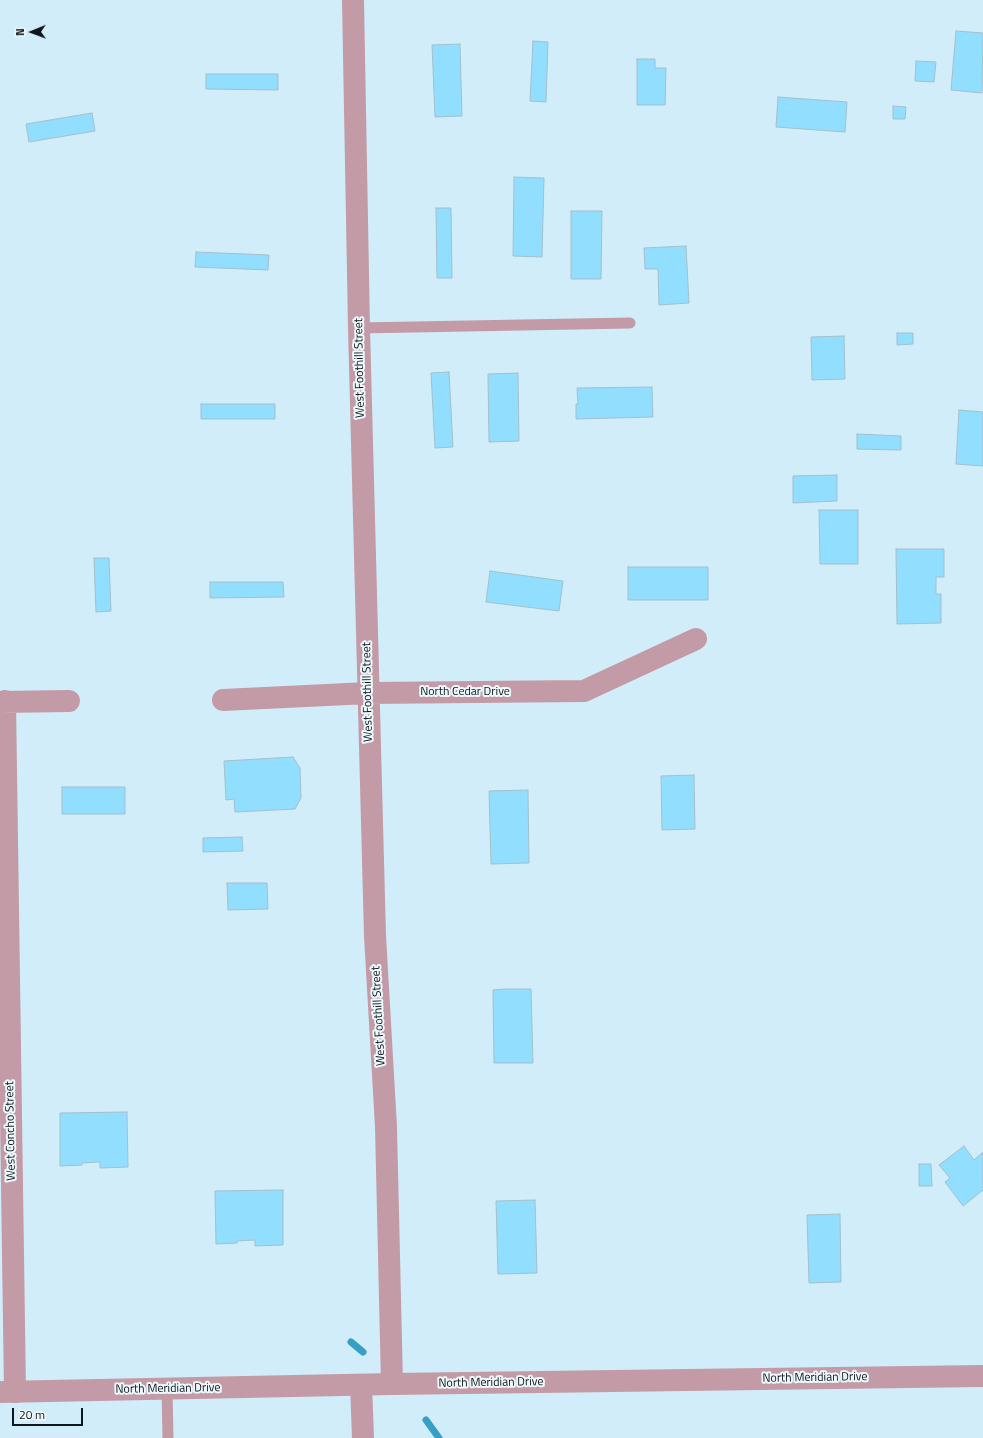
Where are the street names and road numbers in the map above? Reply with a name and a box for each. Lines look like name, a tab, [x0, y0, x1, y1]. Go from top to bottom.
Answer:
street label: West Foothill Street	[352, 318, 368, 418]
street label: West Foothill Street	[360, 642, 376, 742]
street label: North Cedar Drive	[420, 685, 510, 699]
street label: West Foothill Street	[369, 966, 389, 1066]
street label: West Concho Street	[3, 1081, 19, 1181]
street label: North Meridian Drive	[762, 1370, 868, 1386]
street label: North Meridian Drive	[438, 1375, 544, 1391]
street label: North Meridian Drive	[115, 1381, 221, 1397]

